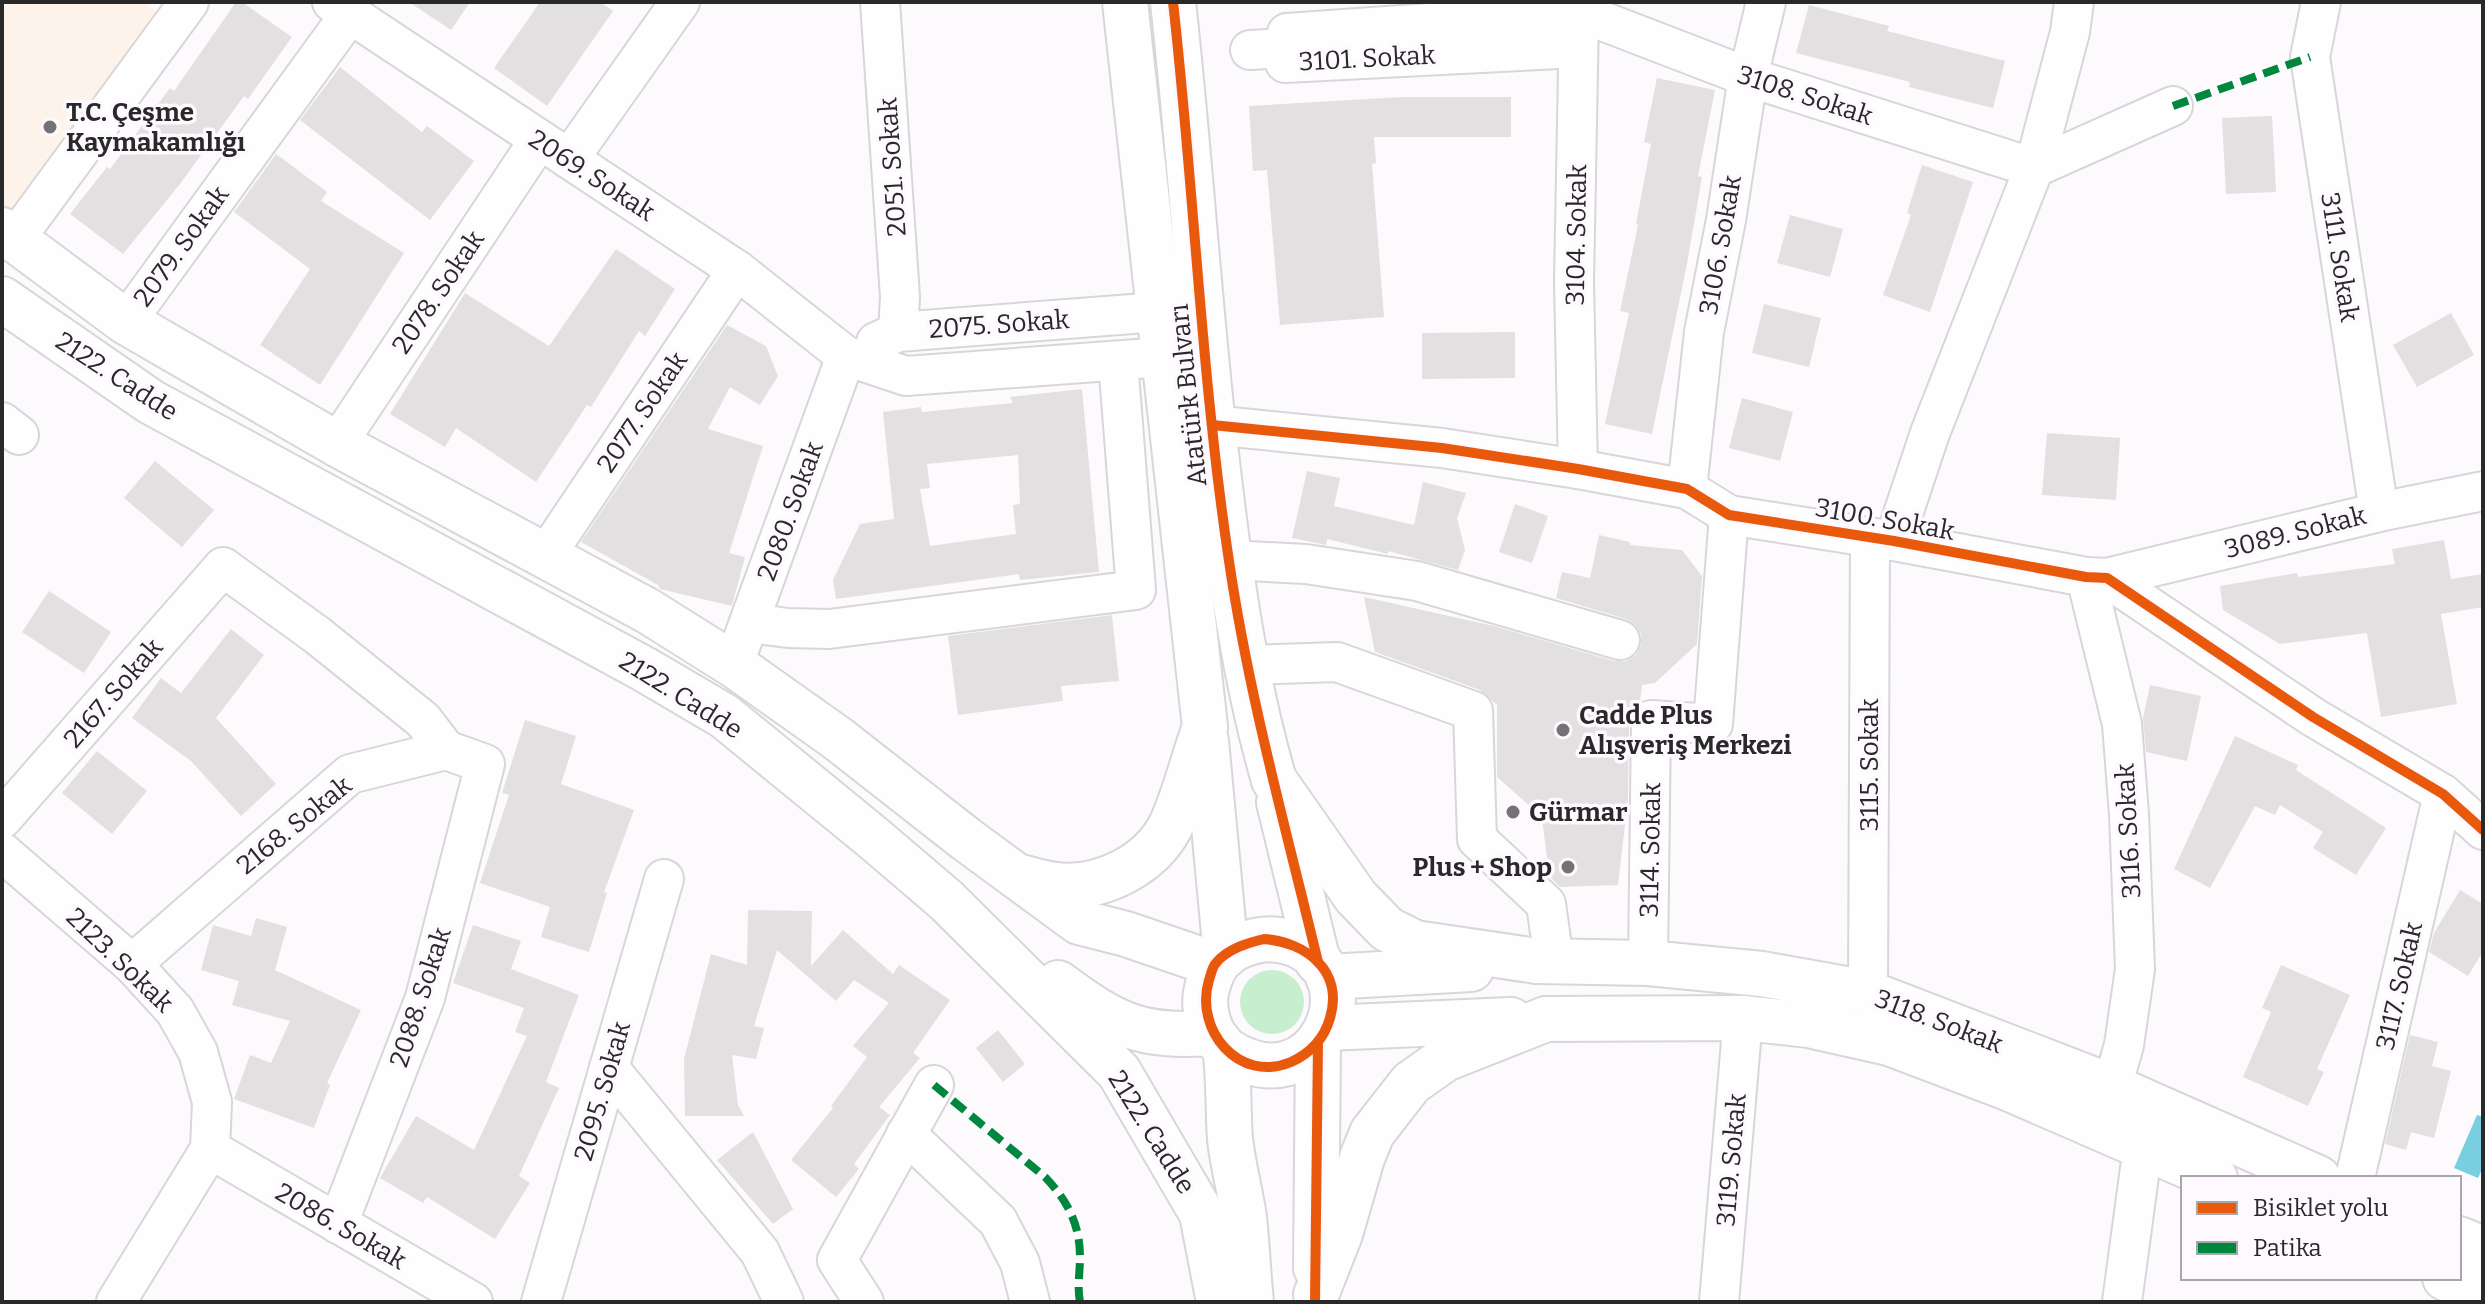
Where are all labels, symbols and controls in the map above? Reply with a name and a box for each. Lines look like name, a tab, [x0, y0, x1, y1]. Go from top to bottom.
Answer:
street label: 3101. Sokak	[1298, 39, 1436, 78]
street label: 3108. Sokak	[1733, 59, 1877, 132]
street label: 2051. Sokak	[872, 96, 913, 237]
place label: T.C. Çeşme Kaymakamlığı	[66, 97, 245, 158]
marker: T.C. Çeşme Kaymakamlığı	[41, 118, 59, 136]
street label: 2069. Sokak	[523, 123, 661, 228]
street label: 3104. Sokak	[1560, 164, 1593, 306]
street label: 3106. Sokak	[1693, 173, 1748, 317]
street label: 2079. Sokak	[127, 180, 236, 313]
street label: 3111. Sokak	[2314, 190, 2365, 324]
street label: 2078. Sokak	[386, 225, 491, 360]
street label: Atatürk Bulvarı	[1163, 302, 1213, 488]
street label: 2075. Sokak	[928, 304, 1071, 345]
street label: 2122. Cadde	[50, 326, 184, 427]
street label: 2077. Sokak	[591, 346, 694, 478]
street label: 2080. Sokak	[751, 437, 830, 585]
street label: 3100. Sokak	[1813, 492, 1957, 547]
street label: 3089. Sokak	[2221, 500, 2369, 565]
street label: 2167. Sokak	[58, 632, 169, 754]
street label: 2122. Cadde	[614, 645, 748, 745]
street label: 3115. Sokak	[1854, 698, 1885, 832]
place label: Cadde Plus Alışveriş Merkezi	[1579, 700, 1792, 761]
marker: Cadde Plus Alışveriş Merkezi	[1554, 721, 1572, 739]
street label: 3116. Sokak	[2109, 762, 2148, 899]
street label: 2168. Sokak	[231, 770, 358, 881]
street label: 3114. Sokak	[1634, 782, 1667, 918]
place label: Gürmar	[1529, 797, 1628, 828]
marker: Gürmar	[1504, 803, 1522, 821]
place label: Plus + Shop	[1413, 852, 1552, 883]
marker: Plus + Shop	[1559, 858, 1577, 876]
street label: 2123. Sokak	[60, 902, 180, 1019]
street label: 3117. Sokak	[2370, 919, 2429, 1053]
street label: 2088. Sokak	[383, 923, 458, 1071]
street label: 3118. Sokak	[1871, 983, 2007, 1060]
street label: 2095. Sokak	[568, 1018, 637, 1164]
street label: 2122. Cadde	[1102, 1065, 1202, 1199]
street label: 3119. Sokak	[1710, 1092, 1753, 1228]
legend	[2181, 1176, 2461, 1280]
street label: 2086. Sokak	[270, 1177, 412, 1276]
text: Bisiklet yolu	[2253, 1194, 2388, 1222]
text: Patika	[2253, 1234, 2322, 1262]

